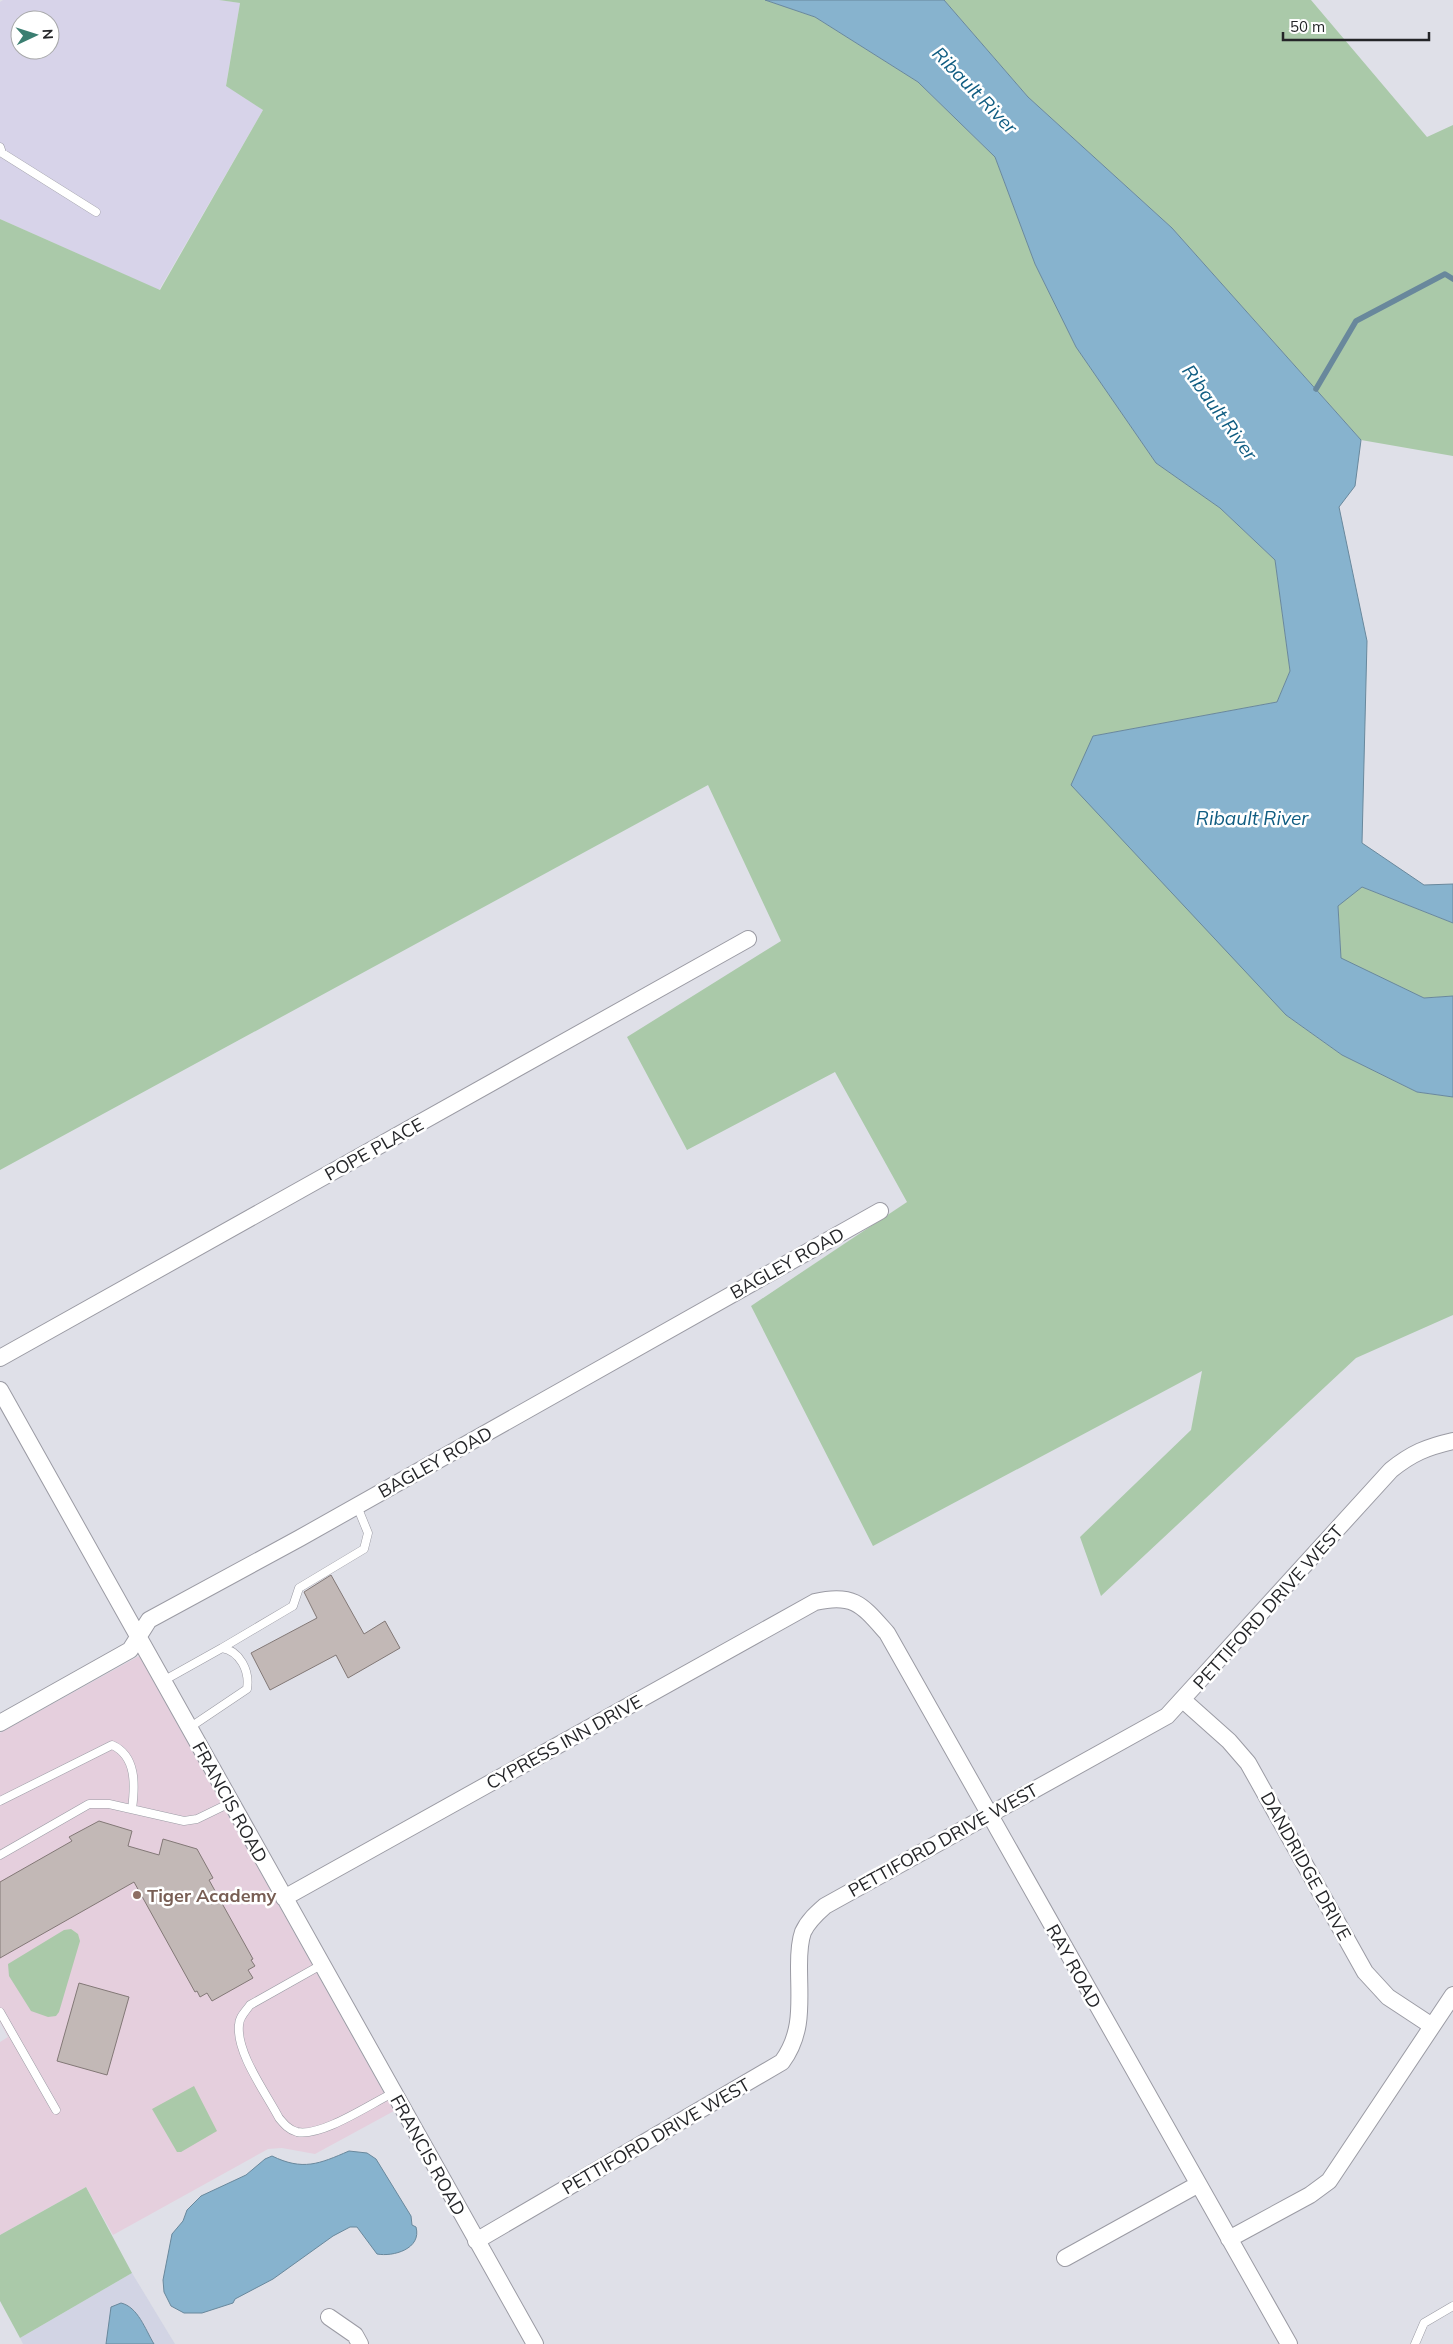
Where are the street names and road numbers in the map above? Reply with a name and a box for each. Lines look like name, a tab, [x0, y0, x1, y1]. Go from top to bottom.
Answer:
street label: POPE PLACE	[321, 1112, 427, 1186]
street label: BAGLEY ROAD	[726, 1222, 848, 1304]
street label: BAGLEY ROAD	[374, 1421, 496, 1503]
street label: PETTIFORD DRIVE WEST	[1188, 1520, 1348, 1694]
street label: CYPRESS INN DRIVE	[482, 1690, 646, 1794]
street label: FRANCIS ROAD	[187, 1738, 273, 1866]
street label: PETTIFORD DRIVE WEST	[844, 1778, 1042, 1902]
street label: DANDRIDGE DRIVE	[1256, 1788, 1356, 1944]
street label: RAY ROAD	[1041, 1920, 1107, 2012]
street label: PETTIFORD DRIVE WEST	[558, 2073, 754, 2199]
street label: FRANCIS ROAD	[385, 2091, 471, 2219]

